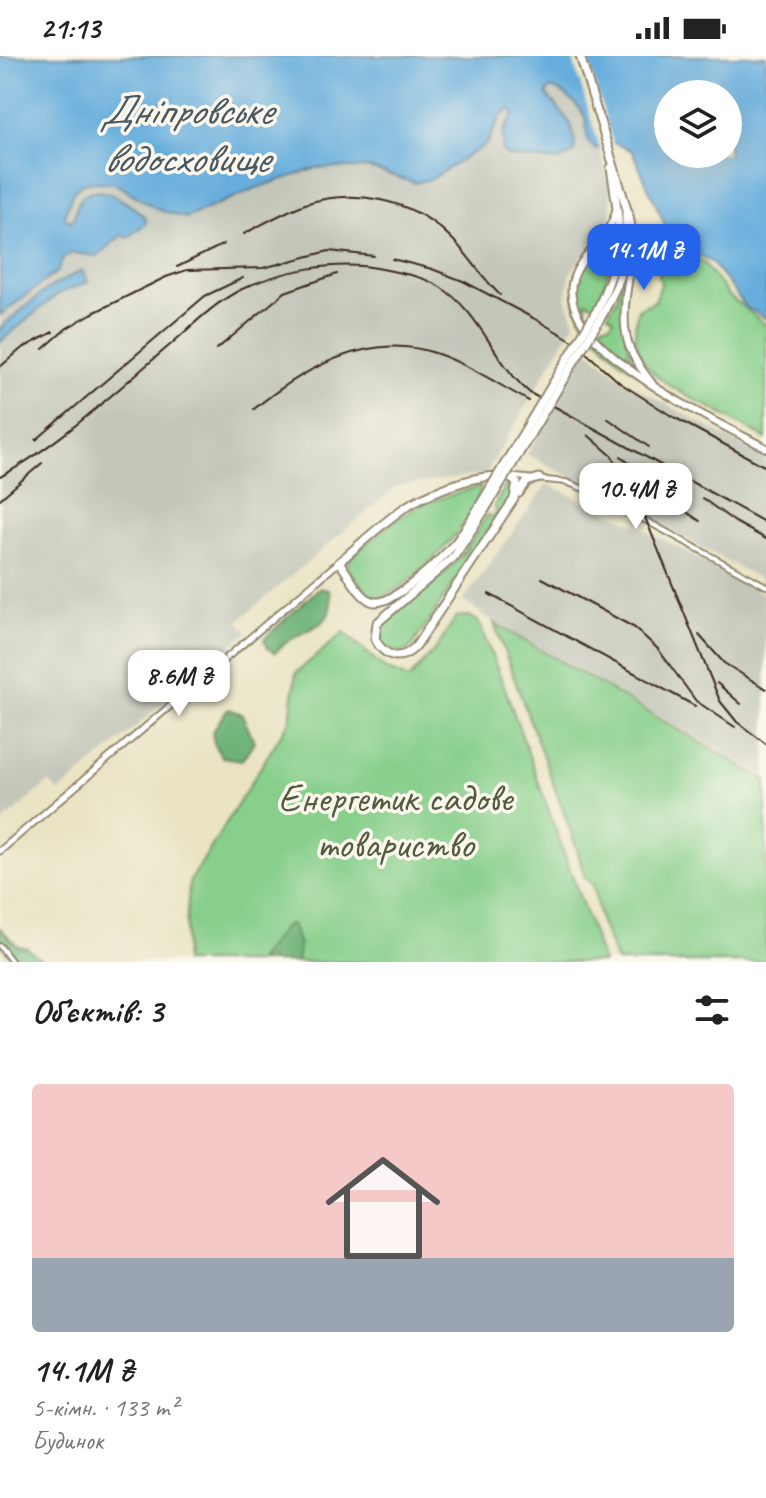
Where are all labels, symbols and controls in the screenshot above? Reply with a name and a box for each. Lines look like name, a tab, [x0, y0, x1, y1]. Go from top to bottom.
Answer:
text: 21:13	[40, 9, 100, 47]
map controls	[654, 80, 742, 168]
button: layers	[654, 80, 742, 168]
water label: Дніпровське водосховище	[100, 84, 278, 185]
pin: 14.1M ₴	[570, 224, 718, 292]
text: 14.1M ₴	[605, 233, 683, 266]
pin: 10.4M ₴	[562, 463, 710, 531]
text: 10.4M ₴	[597, 472, 675, 505]
pin: 8.6M ₴	[114, 650, 244, 718]
text: 8.6M ₴	[146, 659, 212, 692]
park label: Енергетик садове товариство	[278, 773, 515, 869]
icon: filters	[690, 988, 734, 1032]
text: Об’єктів: 3	[32, 989, 163, 1032]
icon: home	[311, 1136, 455, 1280]
text: 14.1M ₴	[32, 1348, 133, 1391]
text: 5-кімн. · 133 m²	[32, 1391, 178, 1424]
text: Будинок	[32, 1424, 103, 1457]

